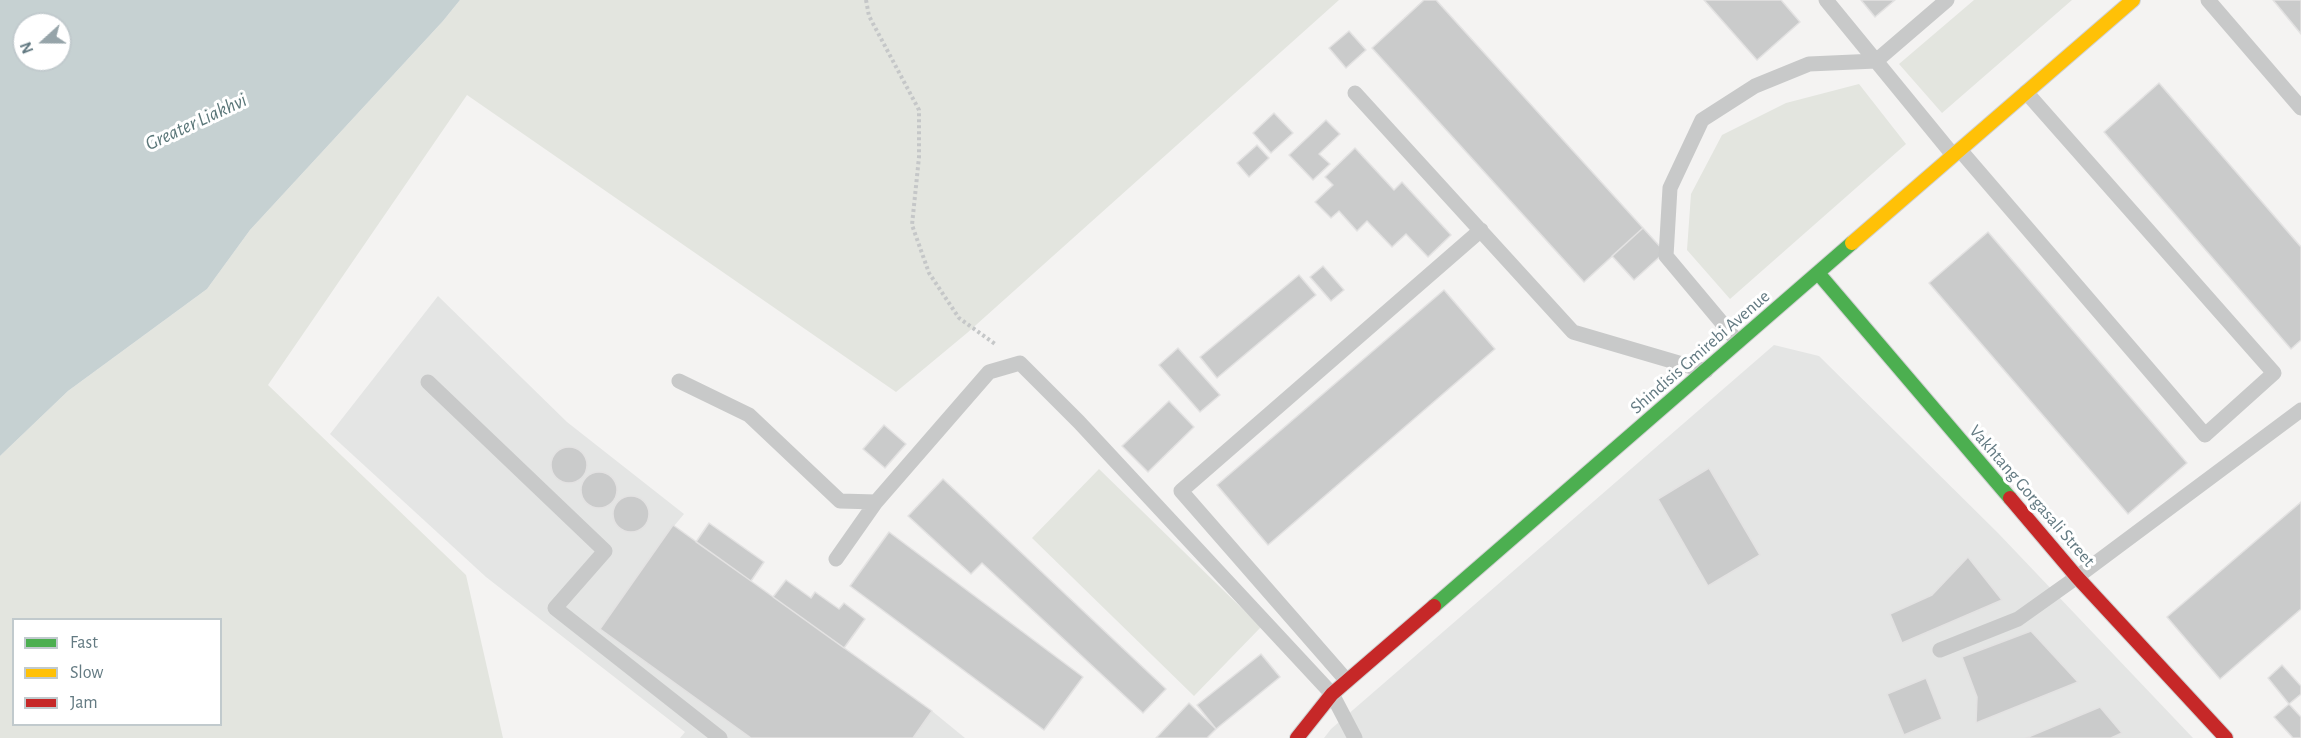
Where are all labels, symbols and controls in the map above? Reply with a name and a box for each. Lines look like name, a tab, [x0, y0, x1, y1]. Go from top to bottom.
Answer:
north arrow	[12, 12, 72, 72]
text: N	[18, 40, 37, 56]
water label: Greater Liakhvi	[141, 88, 251, 156]
street label: Shindisis Gmirebi Avenue	[1626, 285, 1774, 419]
street label: Vakhtang Gorgasali Street	[1965, 421, 2099, 571]
legend	[12, 618, 222, 726]
text: Fast	[70, 634, 98, 652]
text: Slow	[70, 664, 103, 682]
text: Jam	[70, 694, 98, 712]

